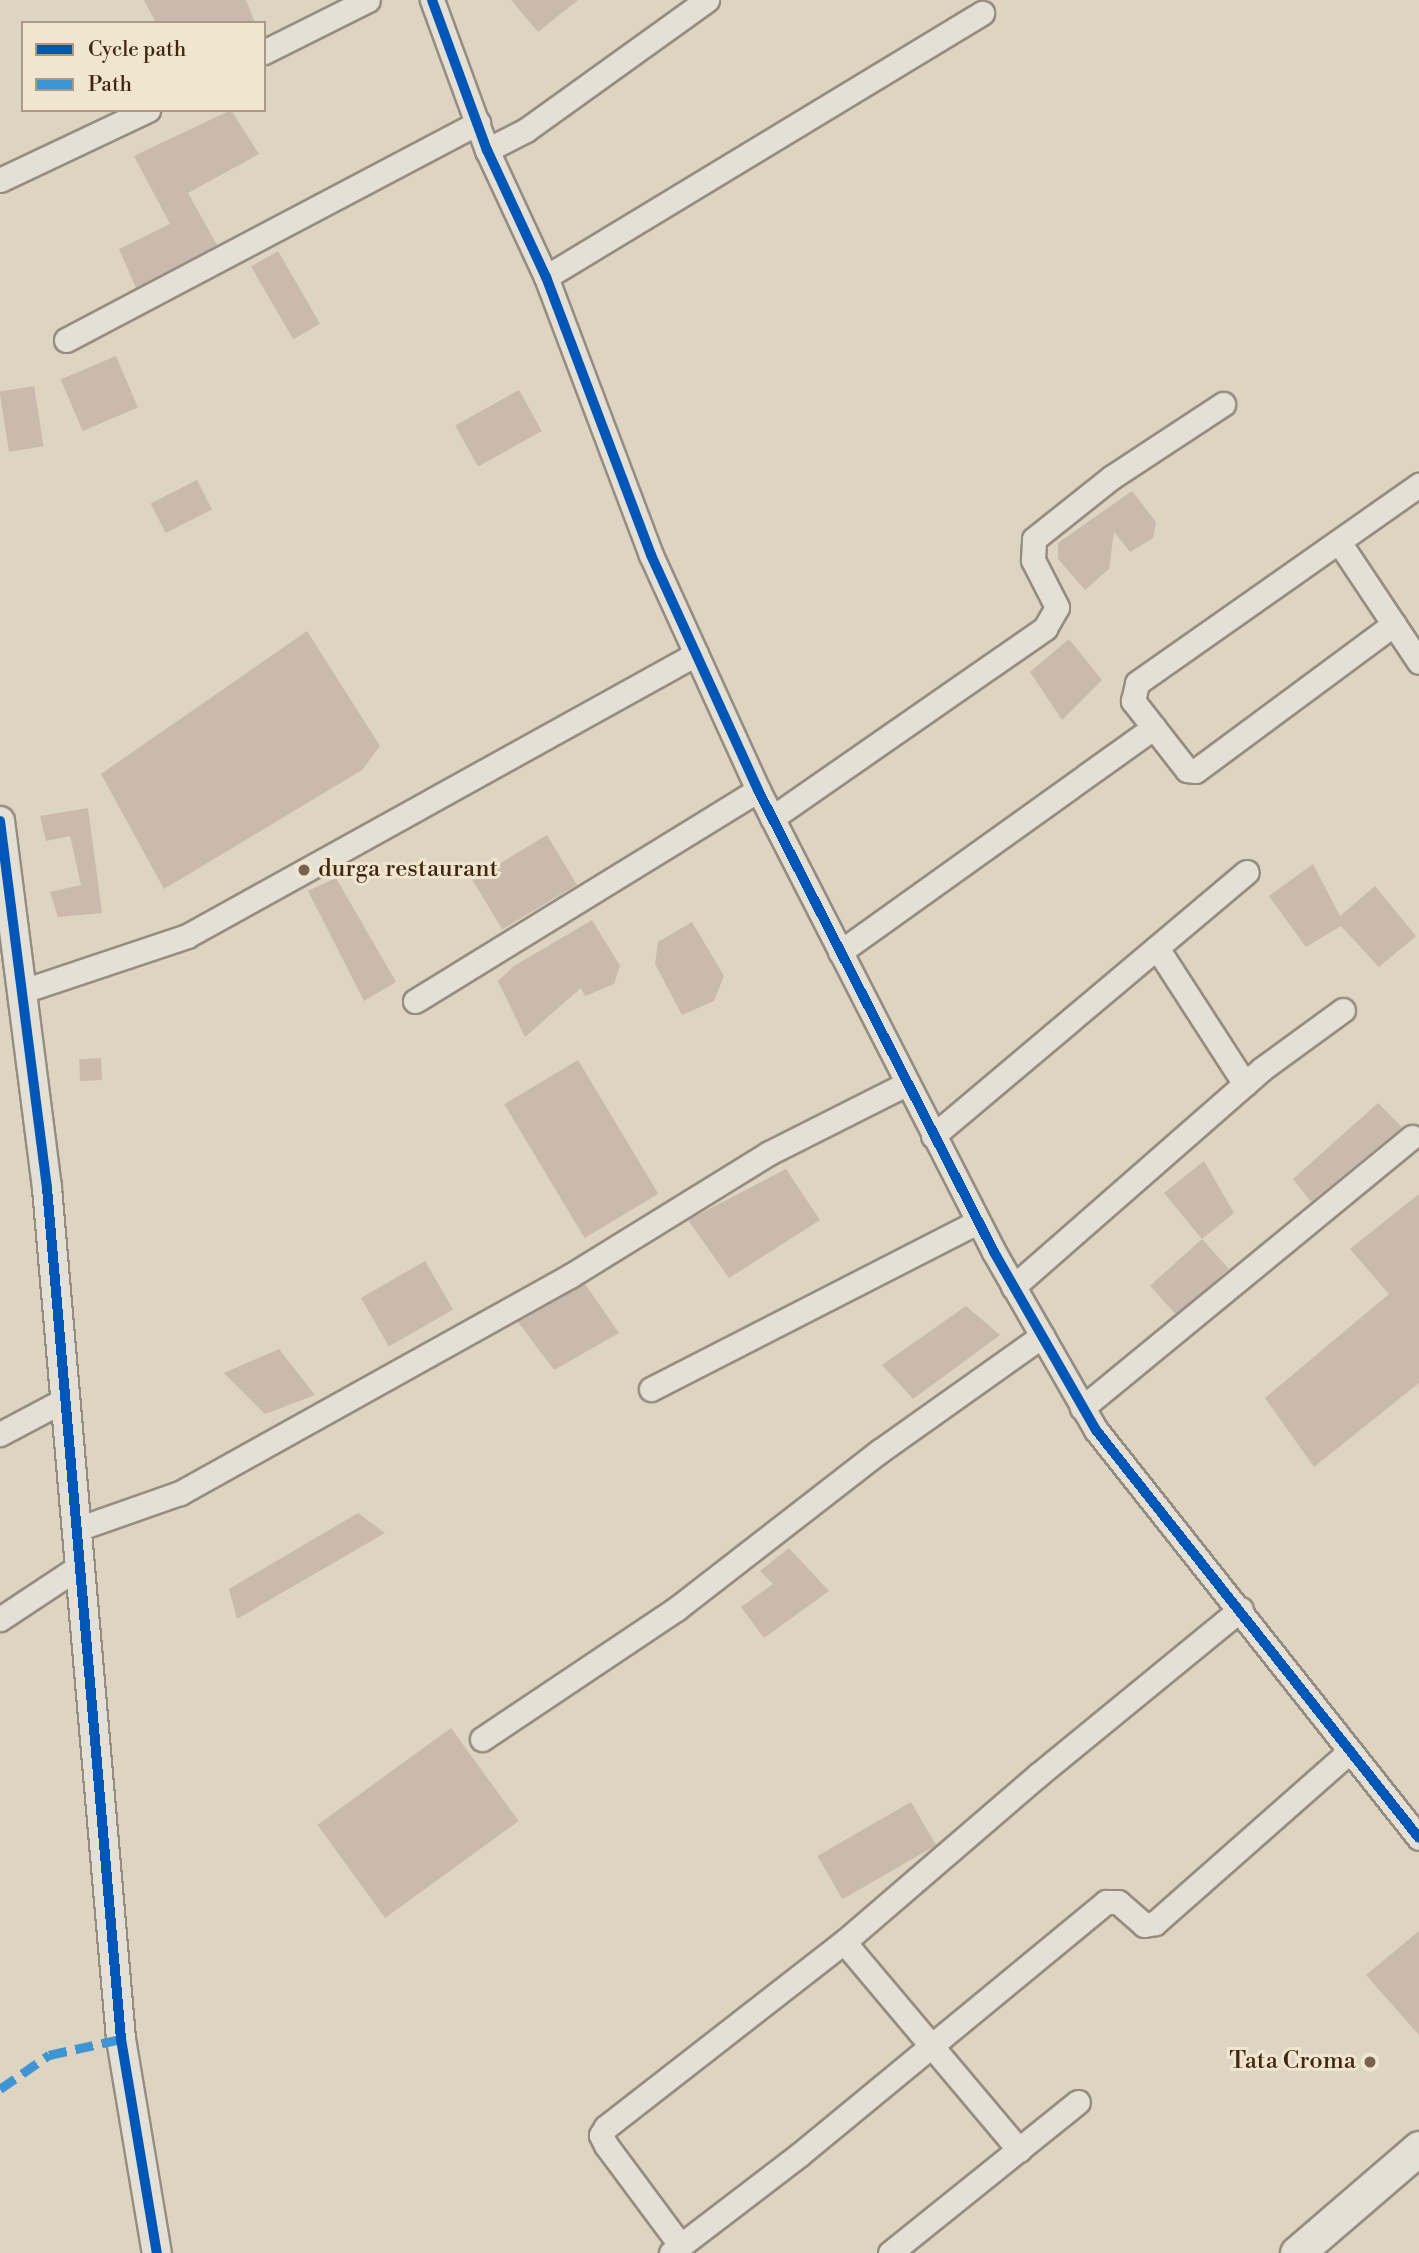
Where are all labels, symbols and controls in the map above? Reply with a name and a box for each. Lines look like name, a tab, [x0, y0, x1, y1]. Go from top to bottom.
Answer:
legend	[21, 21, 266, 112]
text: Cycle path	[88, 37, 186, 63]
text: Path	[88, 72, 132, 98]
place label: durga restaurant	[318, 856, 498, 884]
marker: durga restaurant	[296, 862, 312, 878]
place label: Tata Croma	[1229, 2048, 1356, 2076]
marker: Tata Croma	[1362, 2054, 1378, 2070]

